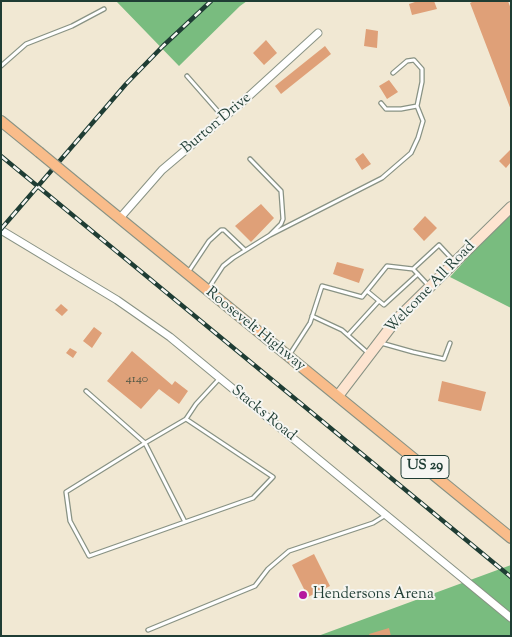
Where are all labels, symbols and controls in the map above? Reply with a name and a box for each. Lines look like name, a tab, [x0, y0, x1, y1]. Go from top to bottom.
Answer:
street label: Burton Drive	[179, 90, 255, 158]
street label: Welcome All Road	[382, 238, 480, 338]
street label: Roosevelt Highway	[201, 284, 309, 376]
house number: 4140	[126, 373, 148, 387]
street label: Stacks Road	[227, 382, 299, 446]
road number: US 29	[401, 456, 449, 478]
place label: Hendersons Arena	[313, 586, 434, 604]
marker: Hendersons Arena	[297, 589, 309, 601]

